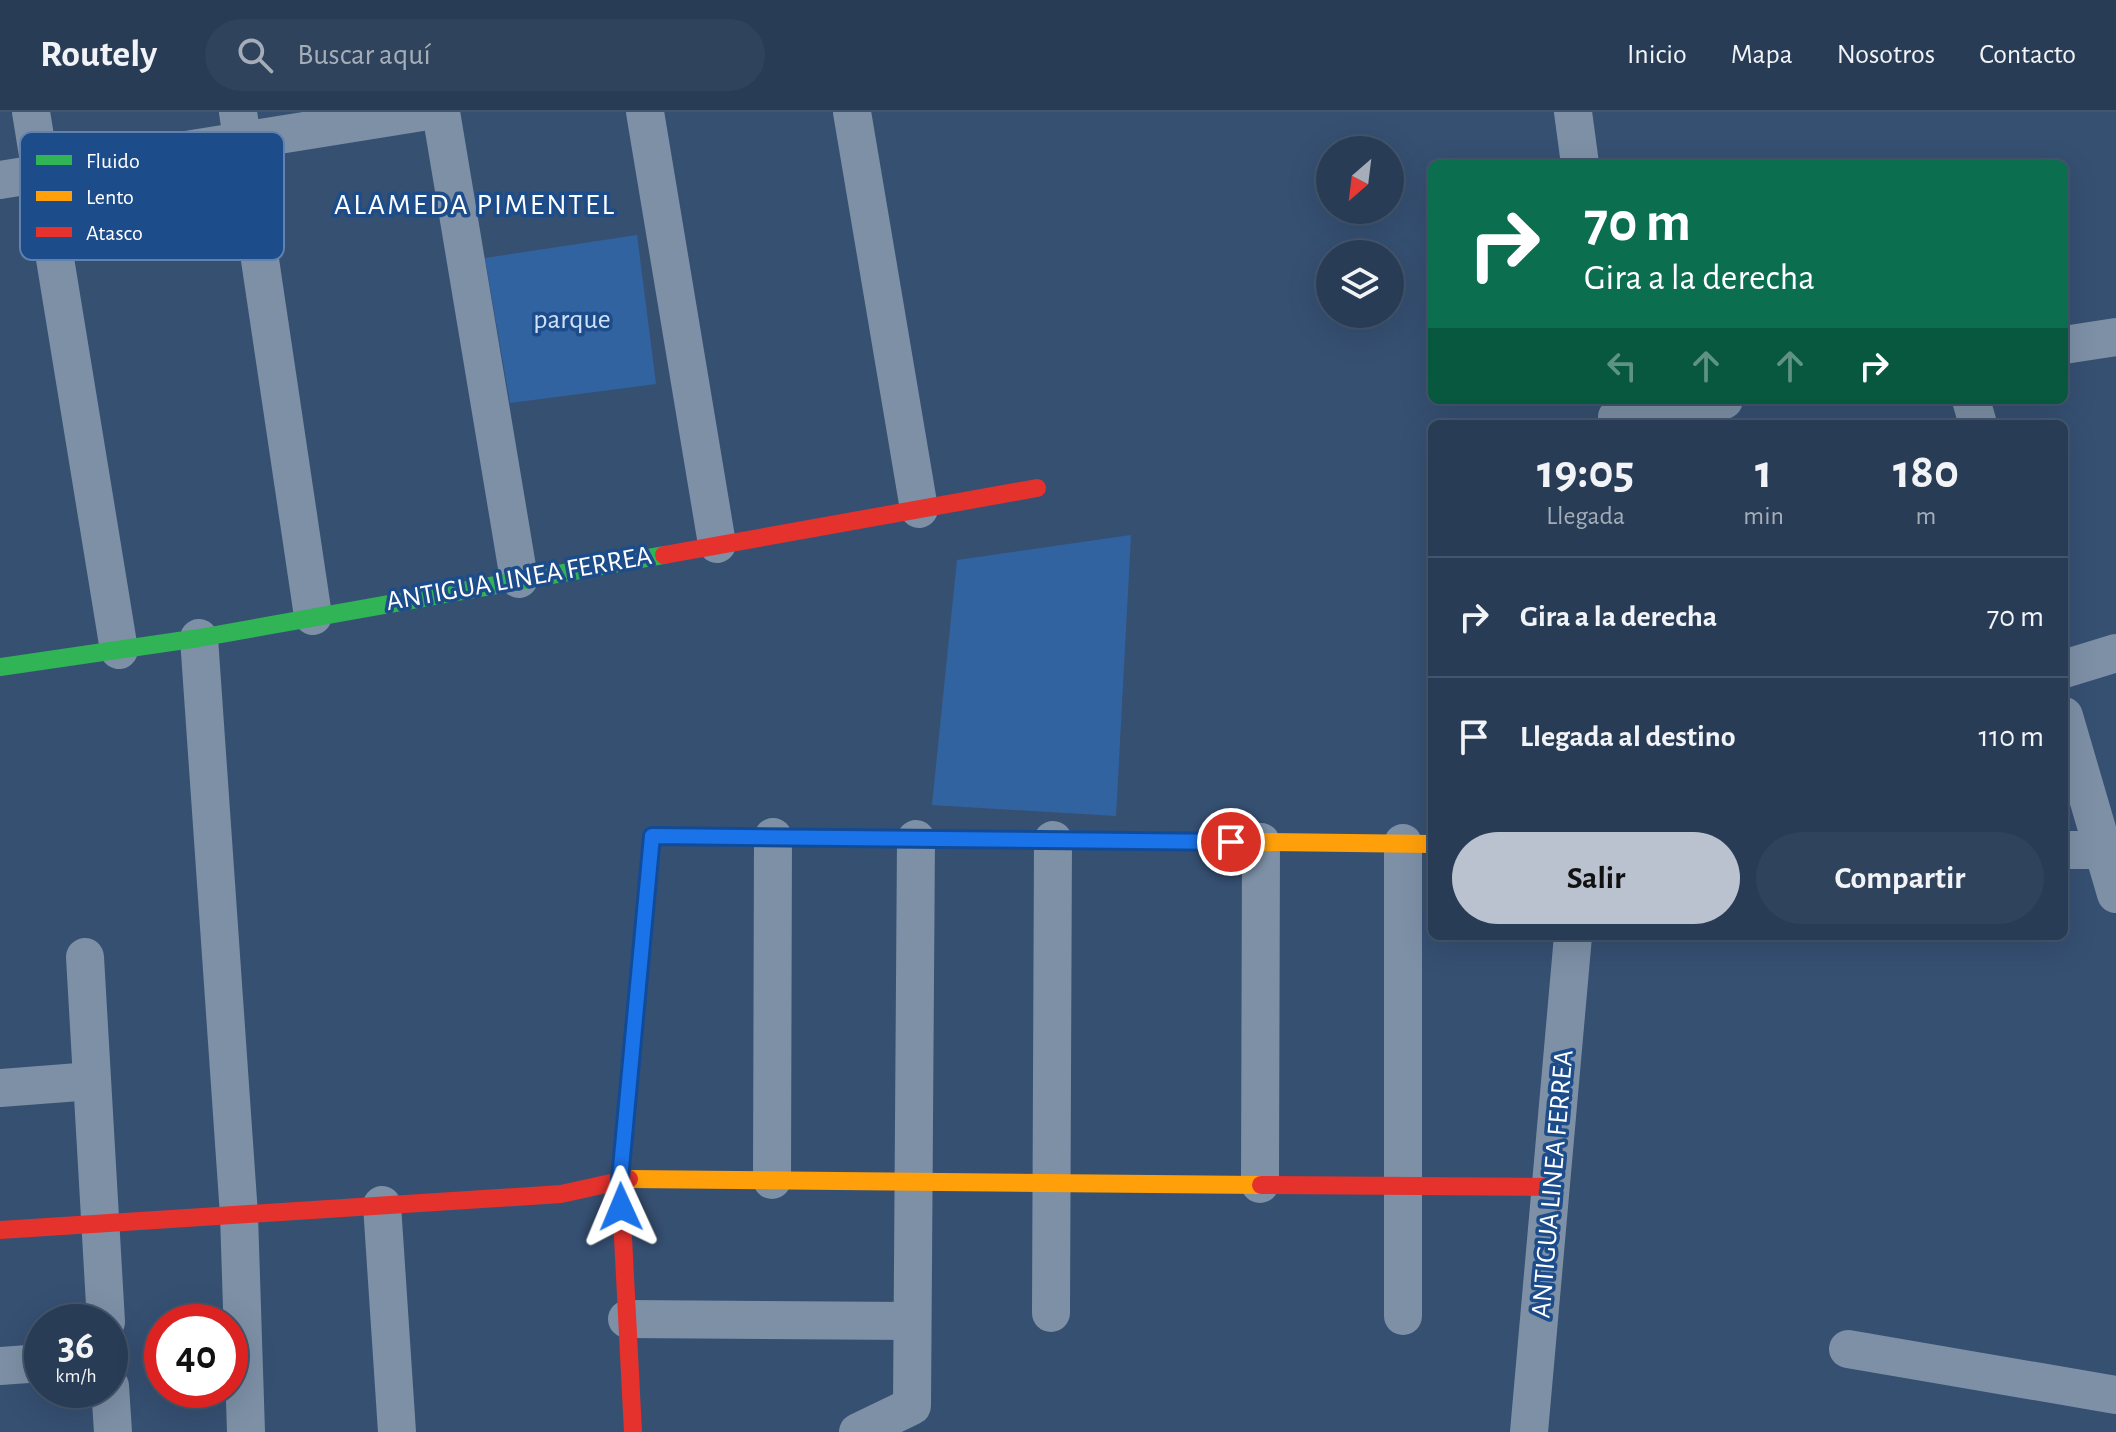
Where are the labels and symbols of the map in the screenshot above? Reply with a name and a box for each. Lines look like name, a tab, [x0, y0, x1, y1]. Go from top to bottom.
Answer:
legend	[20, 132, 284, 260]
north arrow	[1316, 136, 1404, 224]
text: Fluido	[86, 150, 140, 172]
text: Lento	[86, 186, 134, 208]
district label: ALAMEDA PIMENTEL	[334, 190, 616, 220]
text: Atasco	[86, 222, 143, 244]
park label: parque	[533, 306, 611, 334]
street label: ANTIGUA LINEA FERREA	[384, 542, 654, 616]
pin	[1197, 808, 1265, 876]
street label: ANTIGUA LINEA FERREA	[1527, 1049, 1579, 1319]
position arrow	[579, 1165, 663, 1249]
speed limit sign: 40	[144, 1304, 248, 1408]

